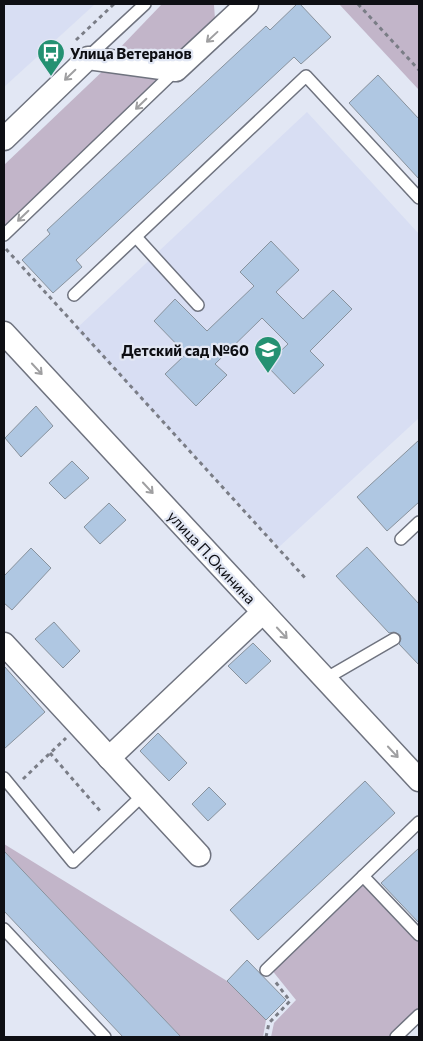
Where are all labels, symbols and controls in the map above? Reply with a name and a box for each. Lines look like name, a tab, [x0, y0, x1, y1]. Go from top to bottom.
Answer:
one-way arrow	[205, 31, 218, 43]
bus stop icon: Улица Ветеранов	[36, 38, 66, 77]
place label: Улица Ветеранов	[70, 44, 192, 62]
one-way arrow	[63, 69, 76, 81]
one-way arrow	[134, 98, 147, 110]
one-way arrow	[17, 210, 30, 222]
school or university icon: Детский сад №60	[253, 335, 283, 374]
place label: Детский сад №60	[121, 341, 249, 359]
one-way arrow	[31, 363, 43, 376]
one-way arrow	[142, 482, 154, 495]
street label: улица П.Окинина	[164, 507, 260, 607]
one-way arrow	[276, 626, 288, 639]
one-way arrow	[387, 745, 399, 758]

